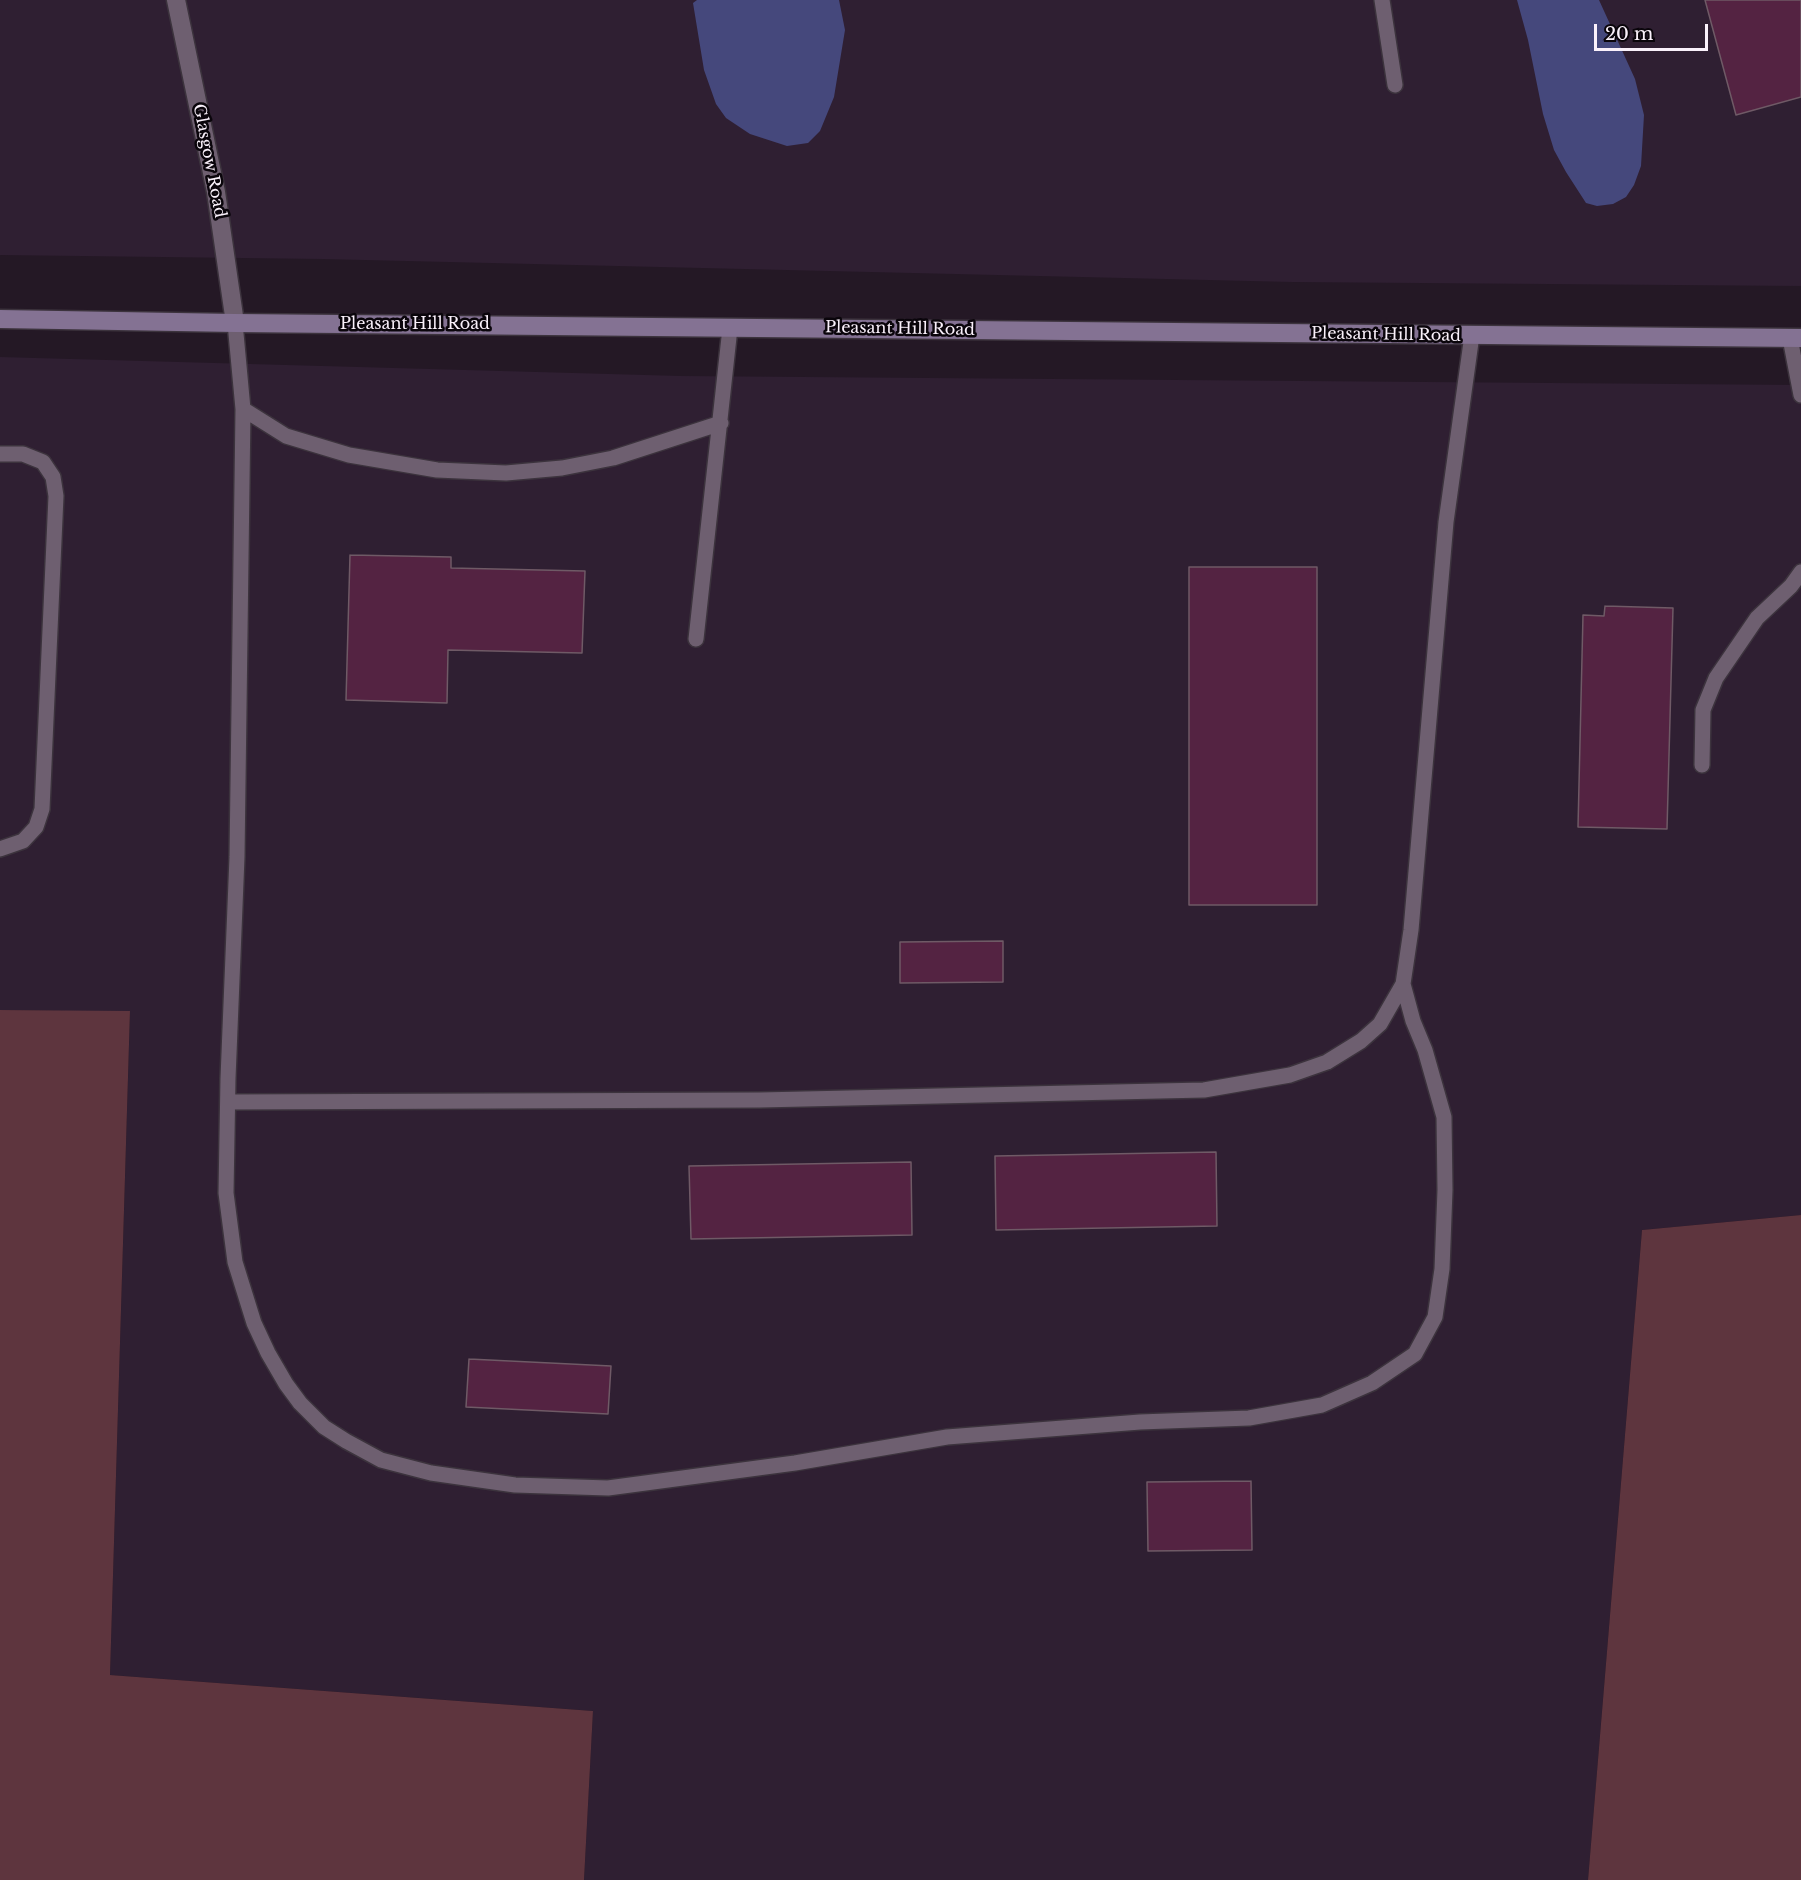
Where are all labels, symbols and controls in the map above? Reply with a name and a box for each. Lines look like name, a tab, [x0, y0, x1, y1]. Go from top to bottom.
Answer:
scale bar	[1597, 12, 1711, 50]
text: 20 m	[1605, 23, 1653, 45]
street label: Glasgow Road	[189, 102, 229, 220]
street label: Pleasant Hill Road	[340, 314, 490, 334]
street label: Pleasant Hill Road	[825, 318, 975, 340]
street label: Pleasant Hill Road	[1311, 324, 1461, 346]

